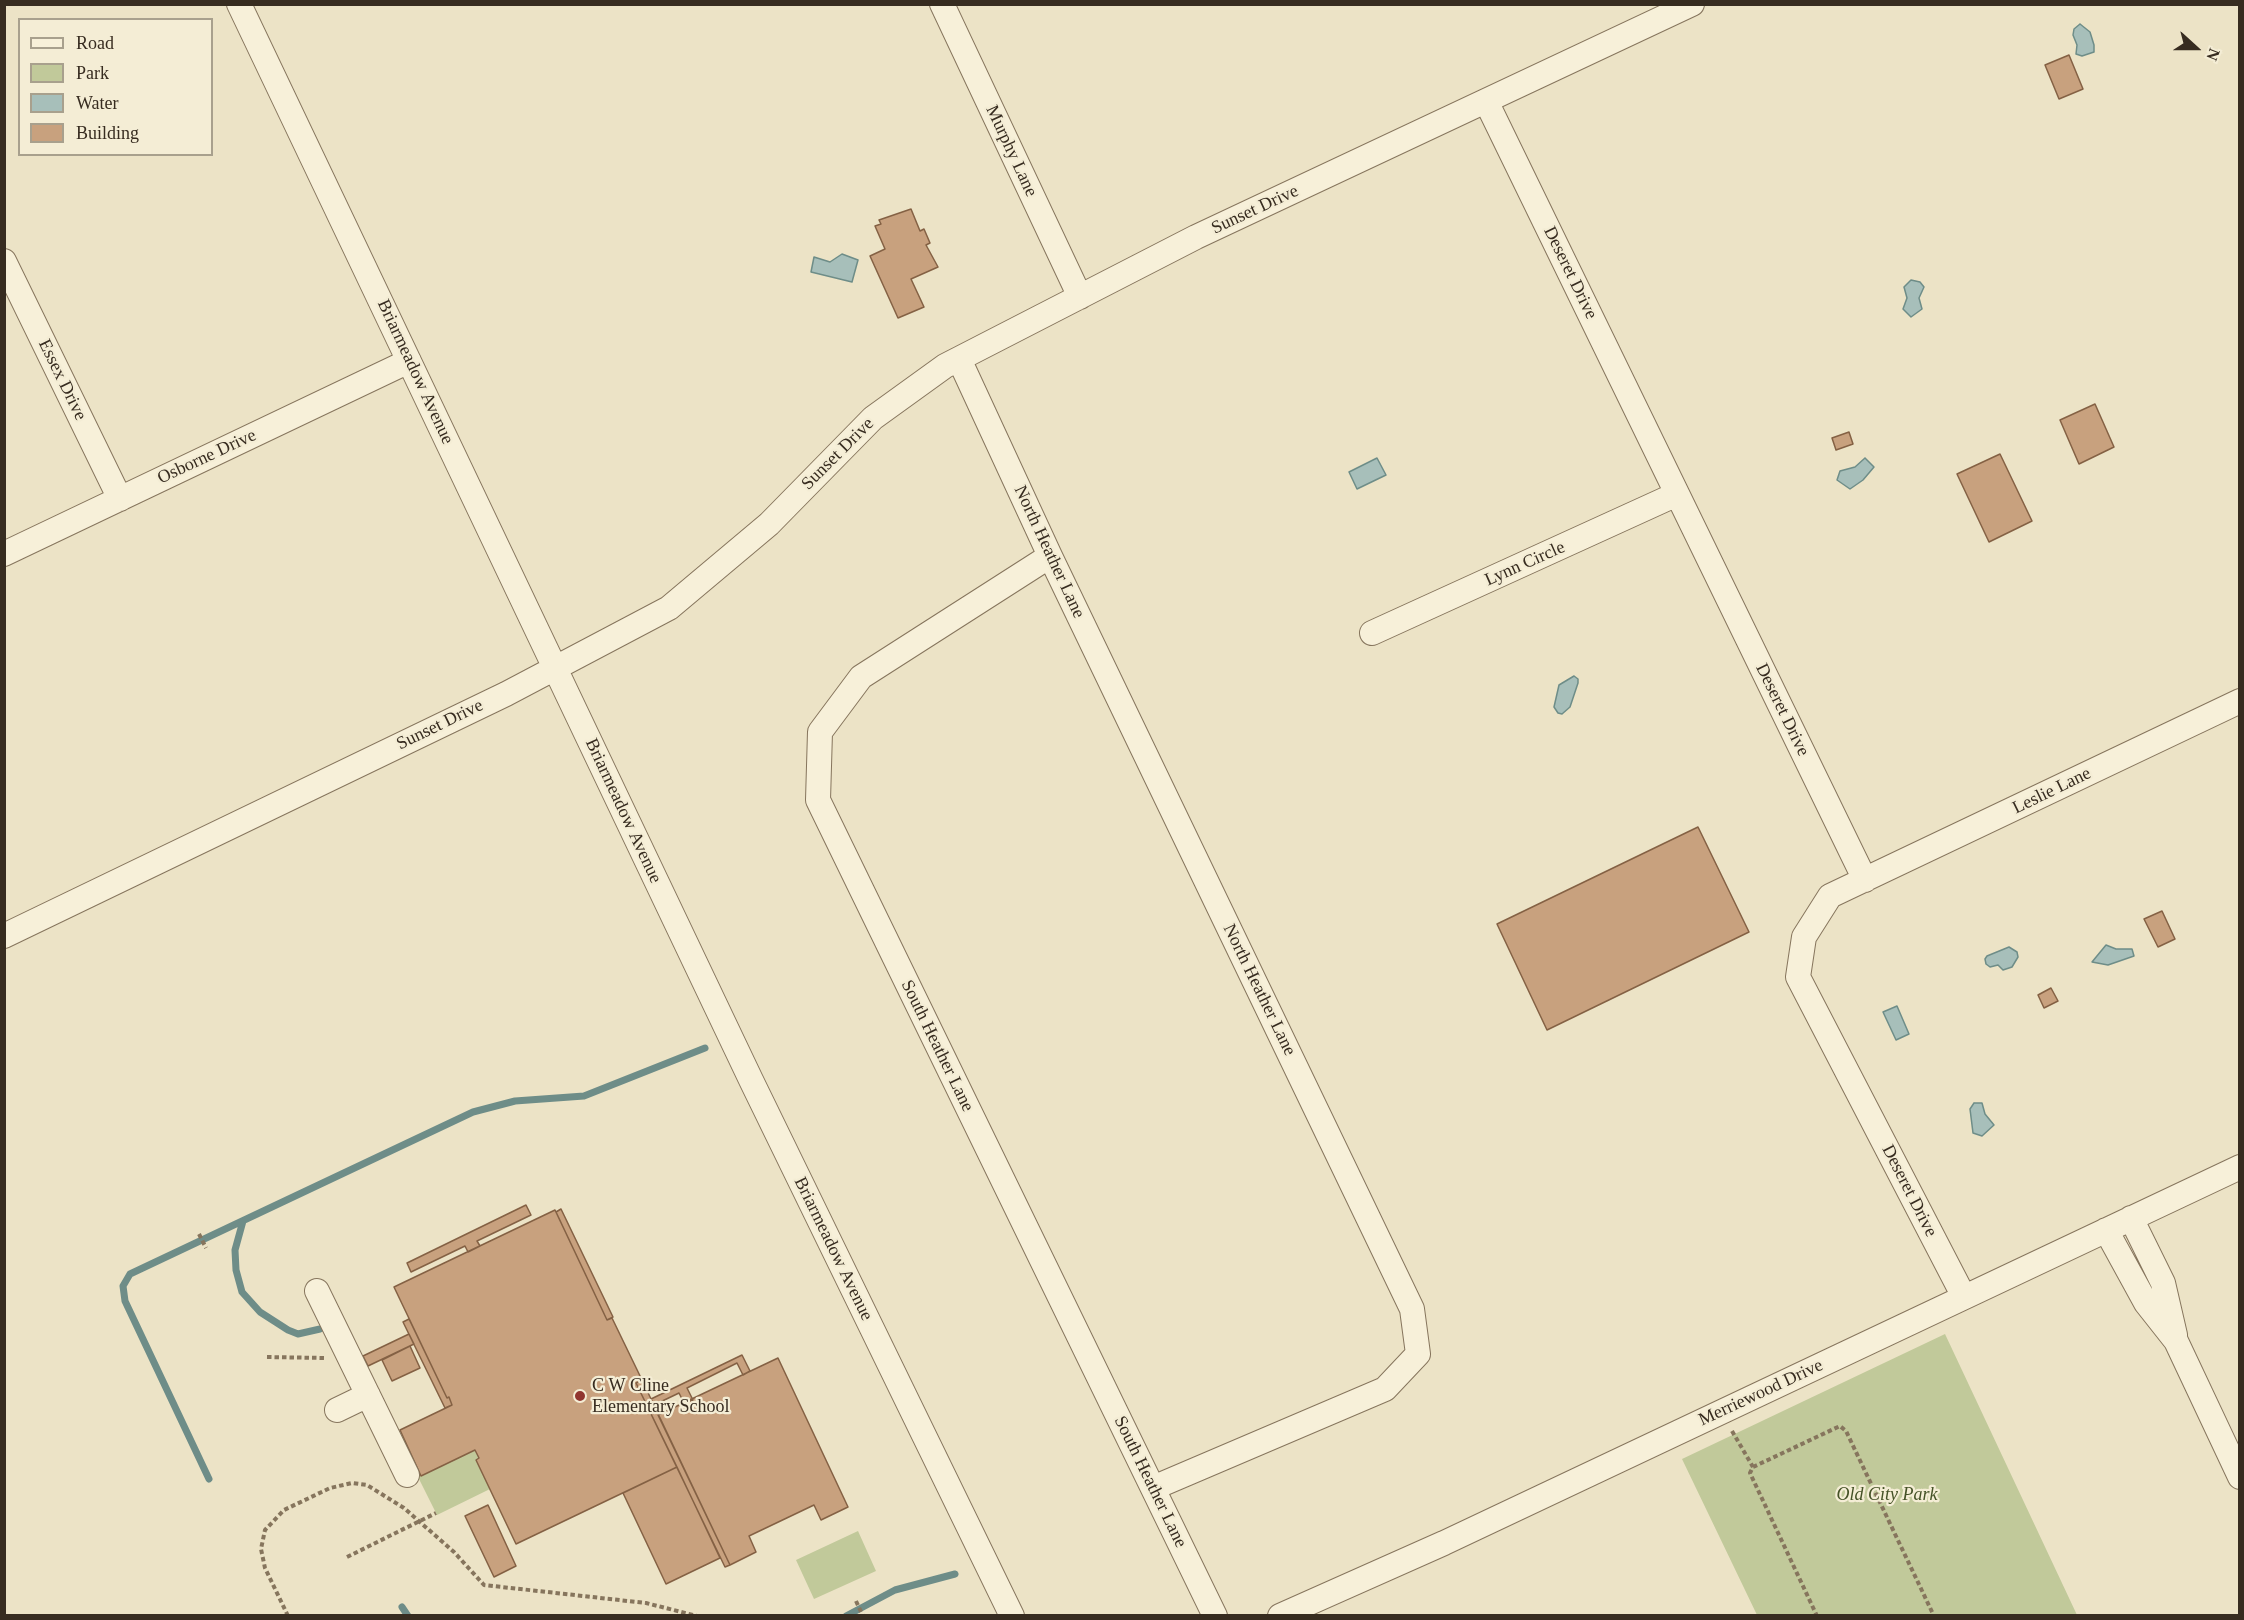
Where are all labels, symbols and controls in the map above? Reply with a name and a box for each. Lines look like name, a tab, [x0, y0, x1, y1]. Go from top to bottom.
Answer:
legend	[18, 18, 213, 156]
north arrow	[2166, 18, 2226, 78]
text: Road	[76, 33, 114, 53]
text: N	[2203, 46, 2223, 63]
text: Park	[76, 63, 109, 83]
text: Water	[76, 93, 119, 113]
street label: Murphy Lane	[980, 102, 1042, 200]
text: Building	[76, 123, 139, 143]
street label: Sunset Drive	[1208, 180, 1302, 240]
street label: Deseret Drive	[1538, 223, 1602, 323]
street label: Briarmeadow Avenue	[372, 296, 458, 448]
street label: Essex Drive	[33, 336, 91, 424]
street label: Sunset Drive	[797, 413, 879, 495]
street label: Osborne Drive	[154, 425, 260, 489]
street label: North Heather Lane	[1009, 482, 1089, 622]
street label: Lynn Circle	[1482, 537, 1568, 591]
street label: Deseret Drive	[1750, 660, 1814, 760]
street label: Sunset Drive	[393, 695, 487, 755]
street label: Briarmeadow Avenue	[580, 735, 666, 887]
street label: Leslie Lane	[2009, 763, 2095, 819]
street label: North Heather Lane	[1218, 921, 1300, 1059]
street label: South Heather Lane	[896, 977, 978, 1115]
street label: Deseret Drive	[1877, 1141, 1941, 1241]
street label: Briarmeadow Avenue	[789, 1174, 877, 1324]
street label: Merriewood Drive	[1696, 1355, 1826, 1431]
place label: C W Cline Elementary School	[592, 1375, 729, 1418]
marker: C W Cline Elementary School	[573, 1389, 587, 1403]
street label: South Heather Lane	[1109, 1413, 1191, 1551]
park label: Old City Park	[1837, 1484, 1937, 1506]

